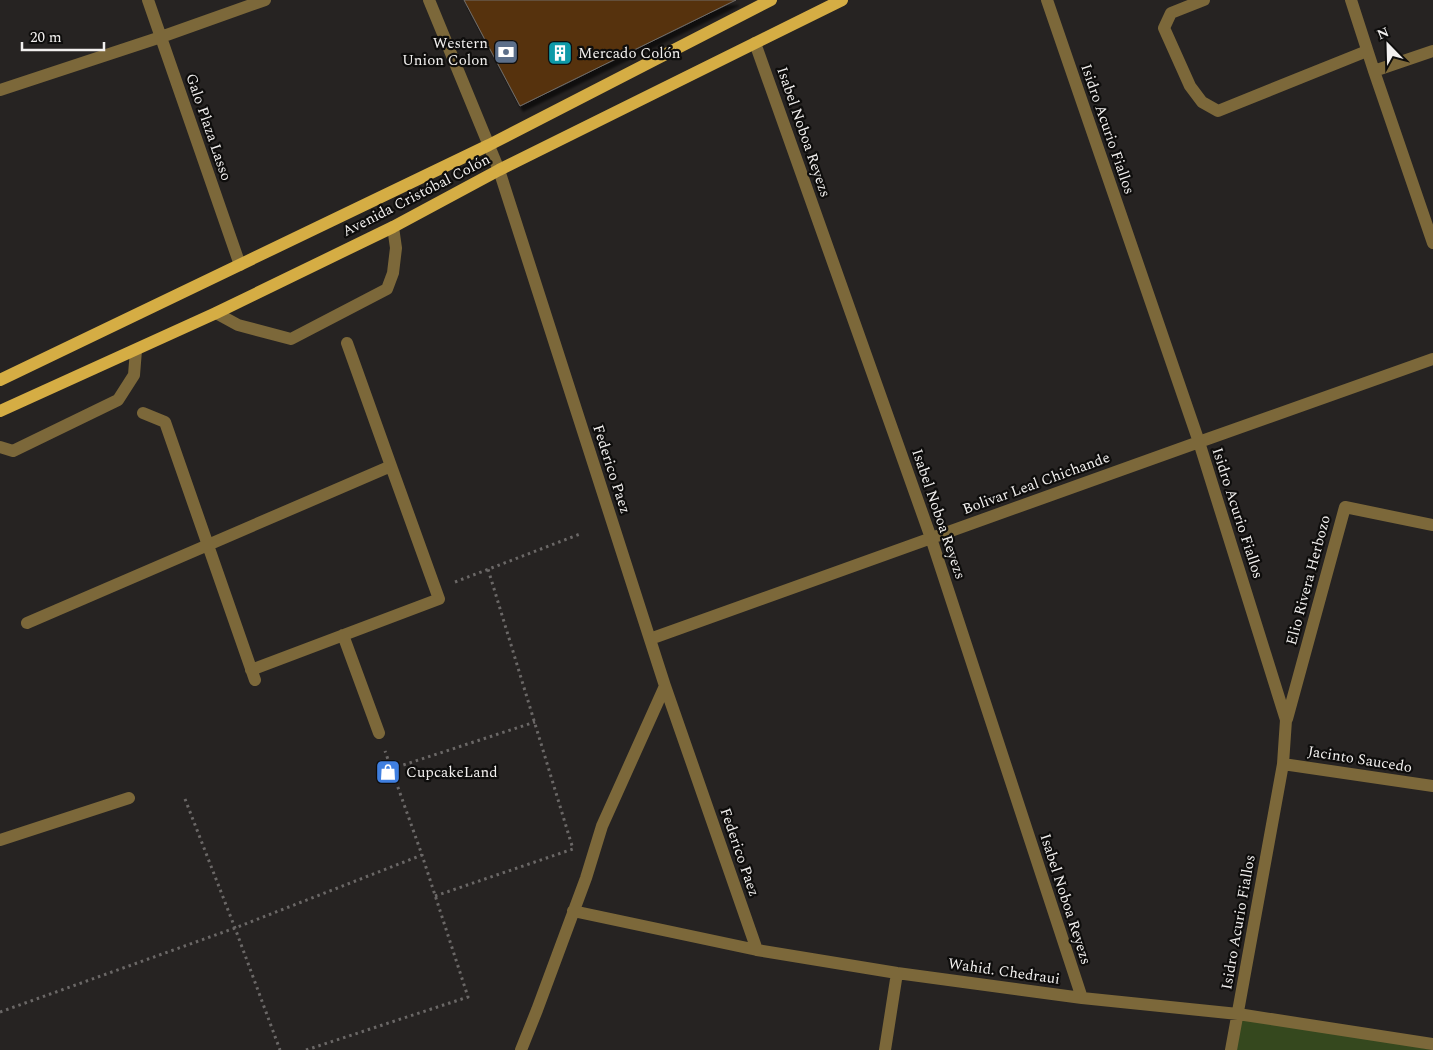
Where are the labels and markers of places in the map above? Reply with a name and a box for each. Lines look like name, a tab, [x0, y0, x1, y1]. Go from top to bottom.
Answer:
place label: Western Union Colon	[402, 32, 488, 72]
bank icon: Western Union Colon	[493, 39, 519, 65]
building icon: Mercado Colón	[547, 40, 573, 66]
place label: Mercado Colón	[578, 42, 681, 65]
shop icon: CupcakeLand	[375, 759, 401, 785]
place label: CupcakeLand	[406, 761, 498, 784]

